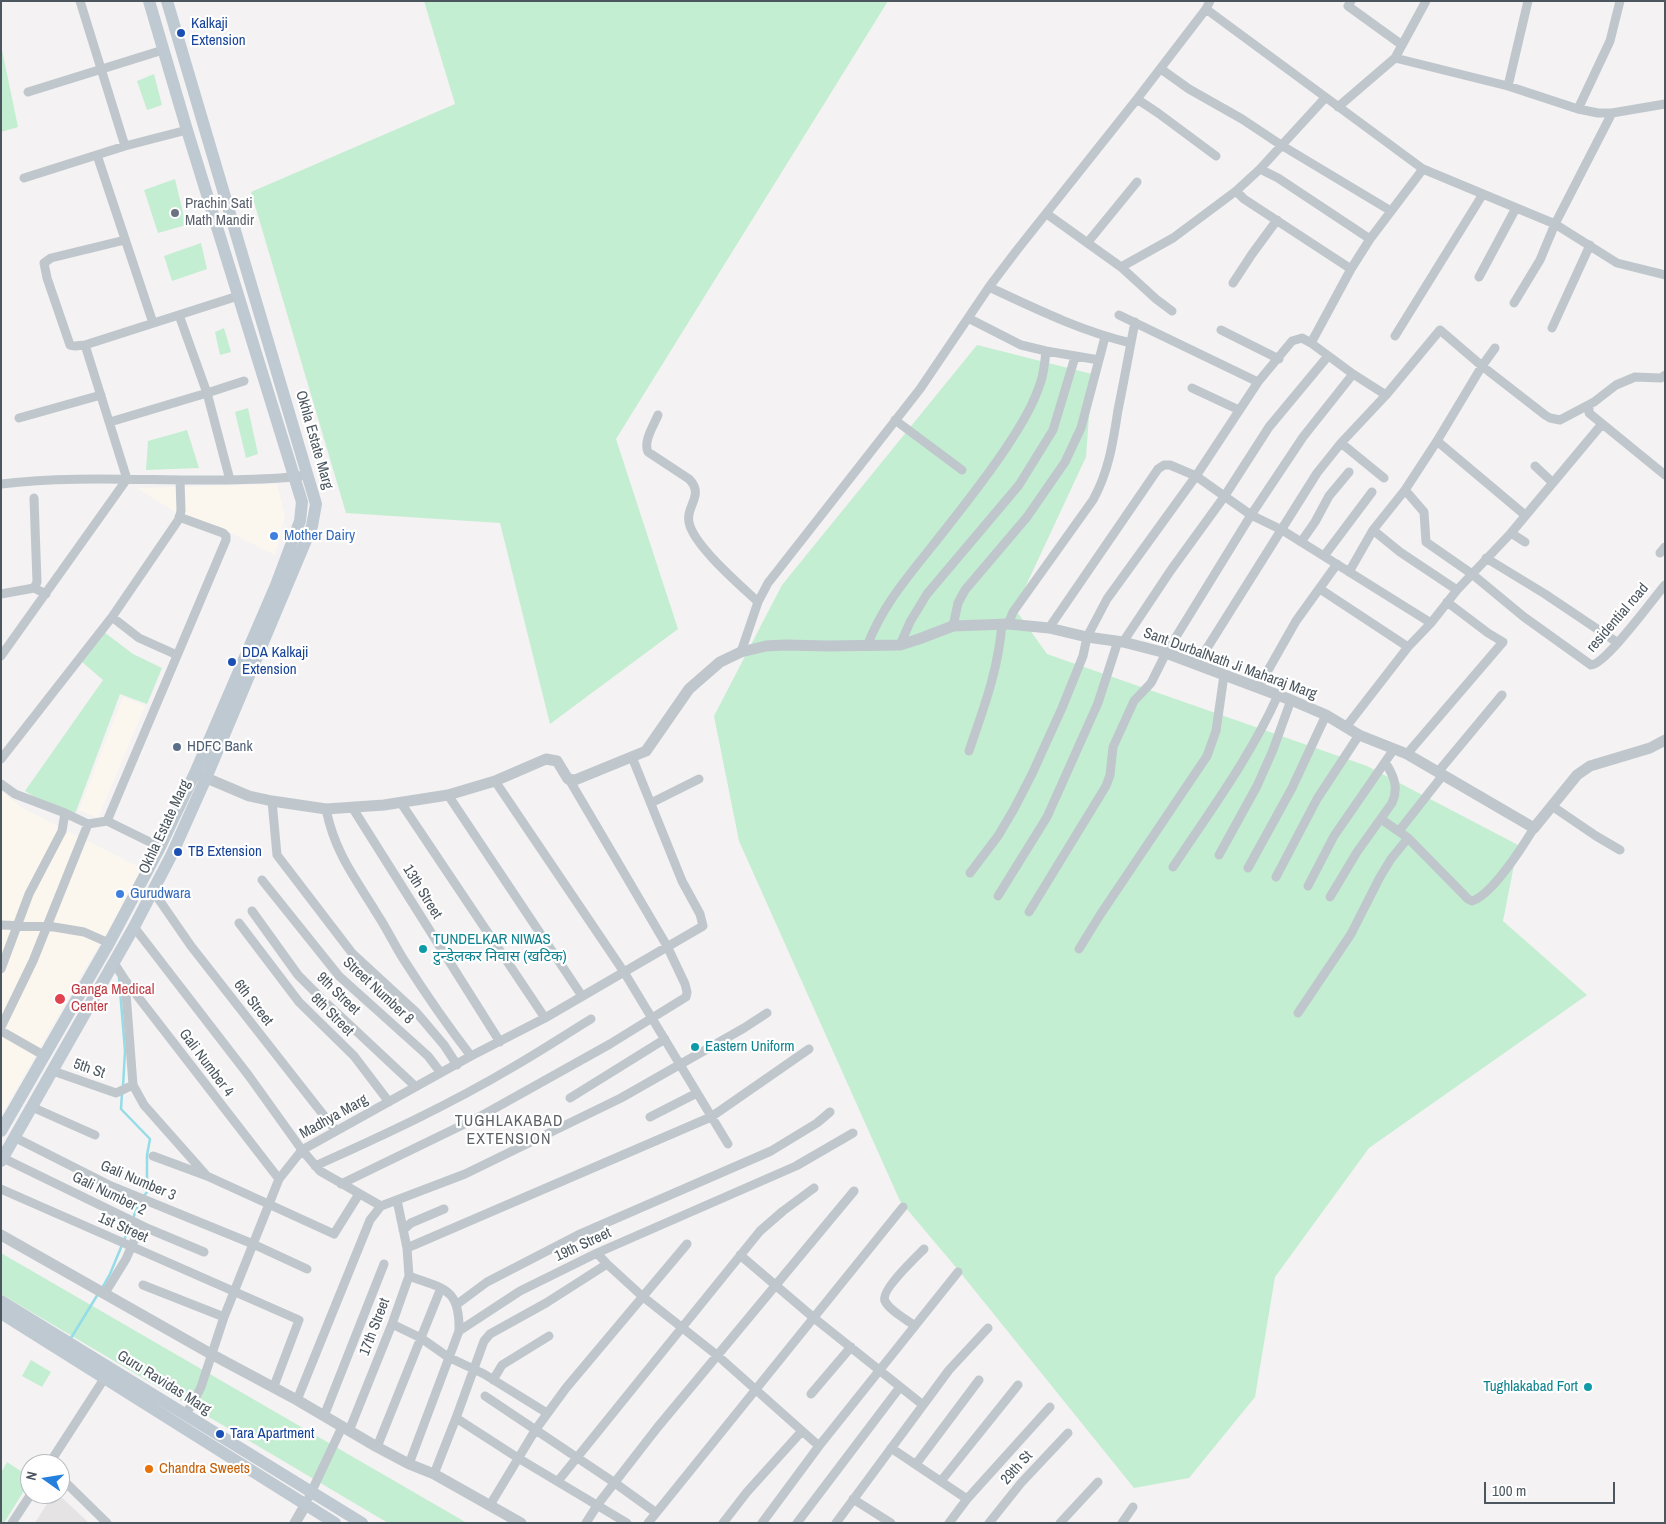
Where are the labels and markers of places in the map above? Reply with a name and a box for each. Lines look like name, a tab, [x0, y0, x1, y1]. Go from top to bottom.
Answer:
place label: Kalkaji Extension	[191, 15, 246, 50]
marker: Kalkaji Extension	[175, 27, 187, 39]
place label: Prachin Sati Math Mandir	[185, 195, 254, 230]
marker: Prachin Sati Math Mandir	[169, 207, 181, 219]
place label: Mother Dairy	[284, 527, 355, 545]
marker: Mother Dairy	[268, 530, 280, 542]
place label: DDA Kalkaji Extension	[242, 644, 308, 679]
marker: DDA Kalkaji Extension	[226, 656, 238, 668]
place label: HDFC Bank	[187, 738, 253, 756]
marker: HDFC Bank	[171, 741, 183, 753]
place label: TB Extension	[188, 843, 262, 861]
marker: TB Extension	[172, 846, 184, 858]
place label: Gurudwara	[130, 885, 191, 903]
marker: Gurudwara	[114, 888, 126, 900]
place label: TUNDELKAR NIWAS टुन्डेलकर निवास (खटिक)	[433, 931, 567, 966]
marker: TUNDELKAR NIWAS टुन्डेलकर निवास (खटिक)	[417, 943, 429, 955]
place label: Ganga Medical Center	[71, 981, 154, 1016]
marker: Ganga Medical Center	[53, 992, 67, 1006]
place label: Eastern Uniform	[705, 1038, 795, 1056]
marker: Eastern Uniform	[689, 1041, 701, 1053]
place label: Tughlakabad Fort	[1483, 1378, 1578, 1396]
marker: Tughlakabad Fort	[1582, 1381, 1594, 1393]
place label: Tara Apartment	[230, 1425, 314, 1443]
marker: Tara Apartment	[214, 1428, 226, 1440]
place label: Chandra Sweets	[159, 1460, 250, 1478]
marker: Chandra Sweets	[143, 1463, 155, 1475]

